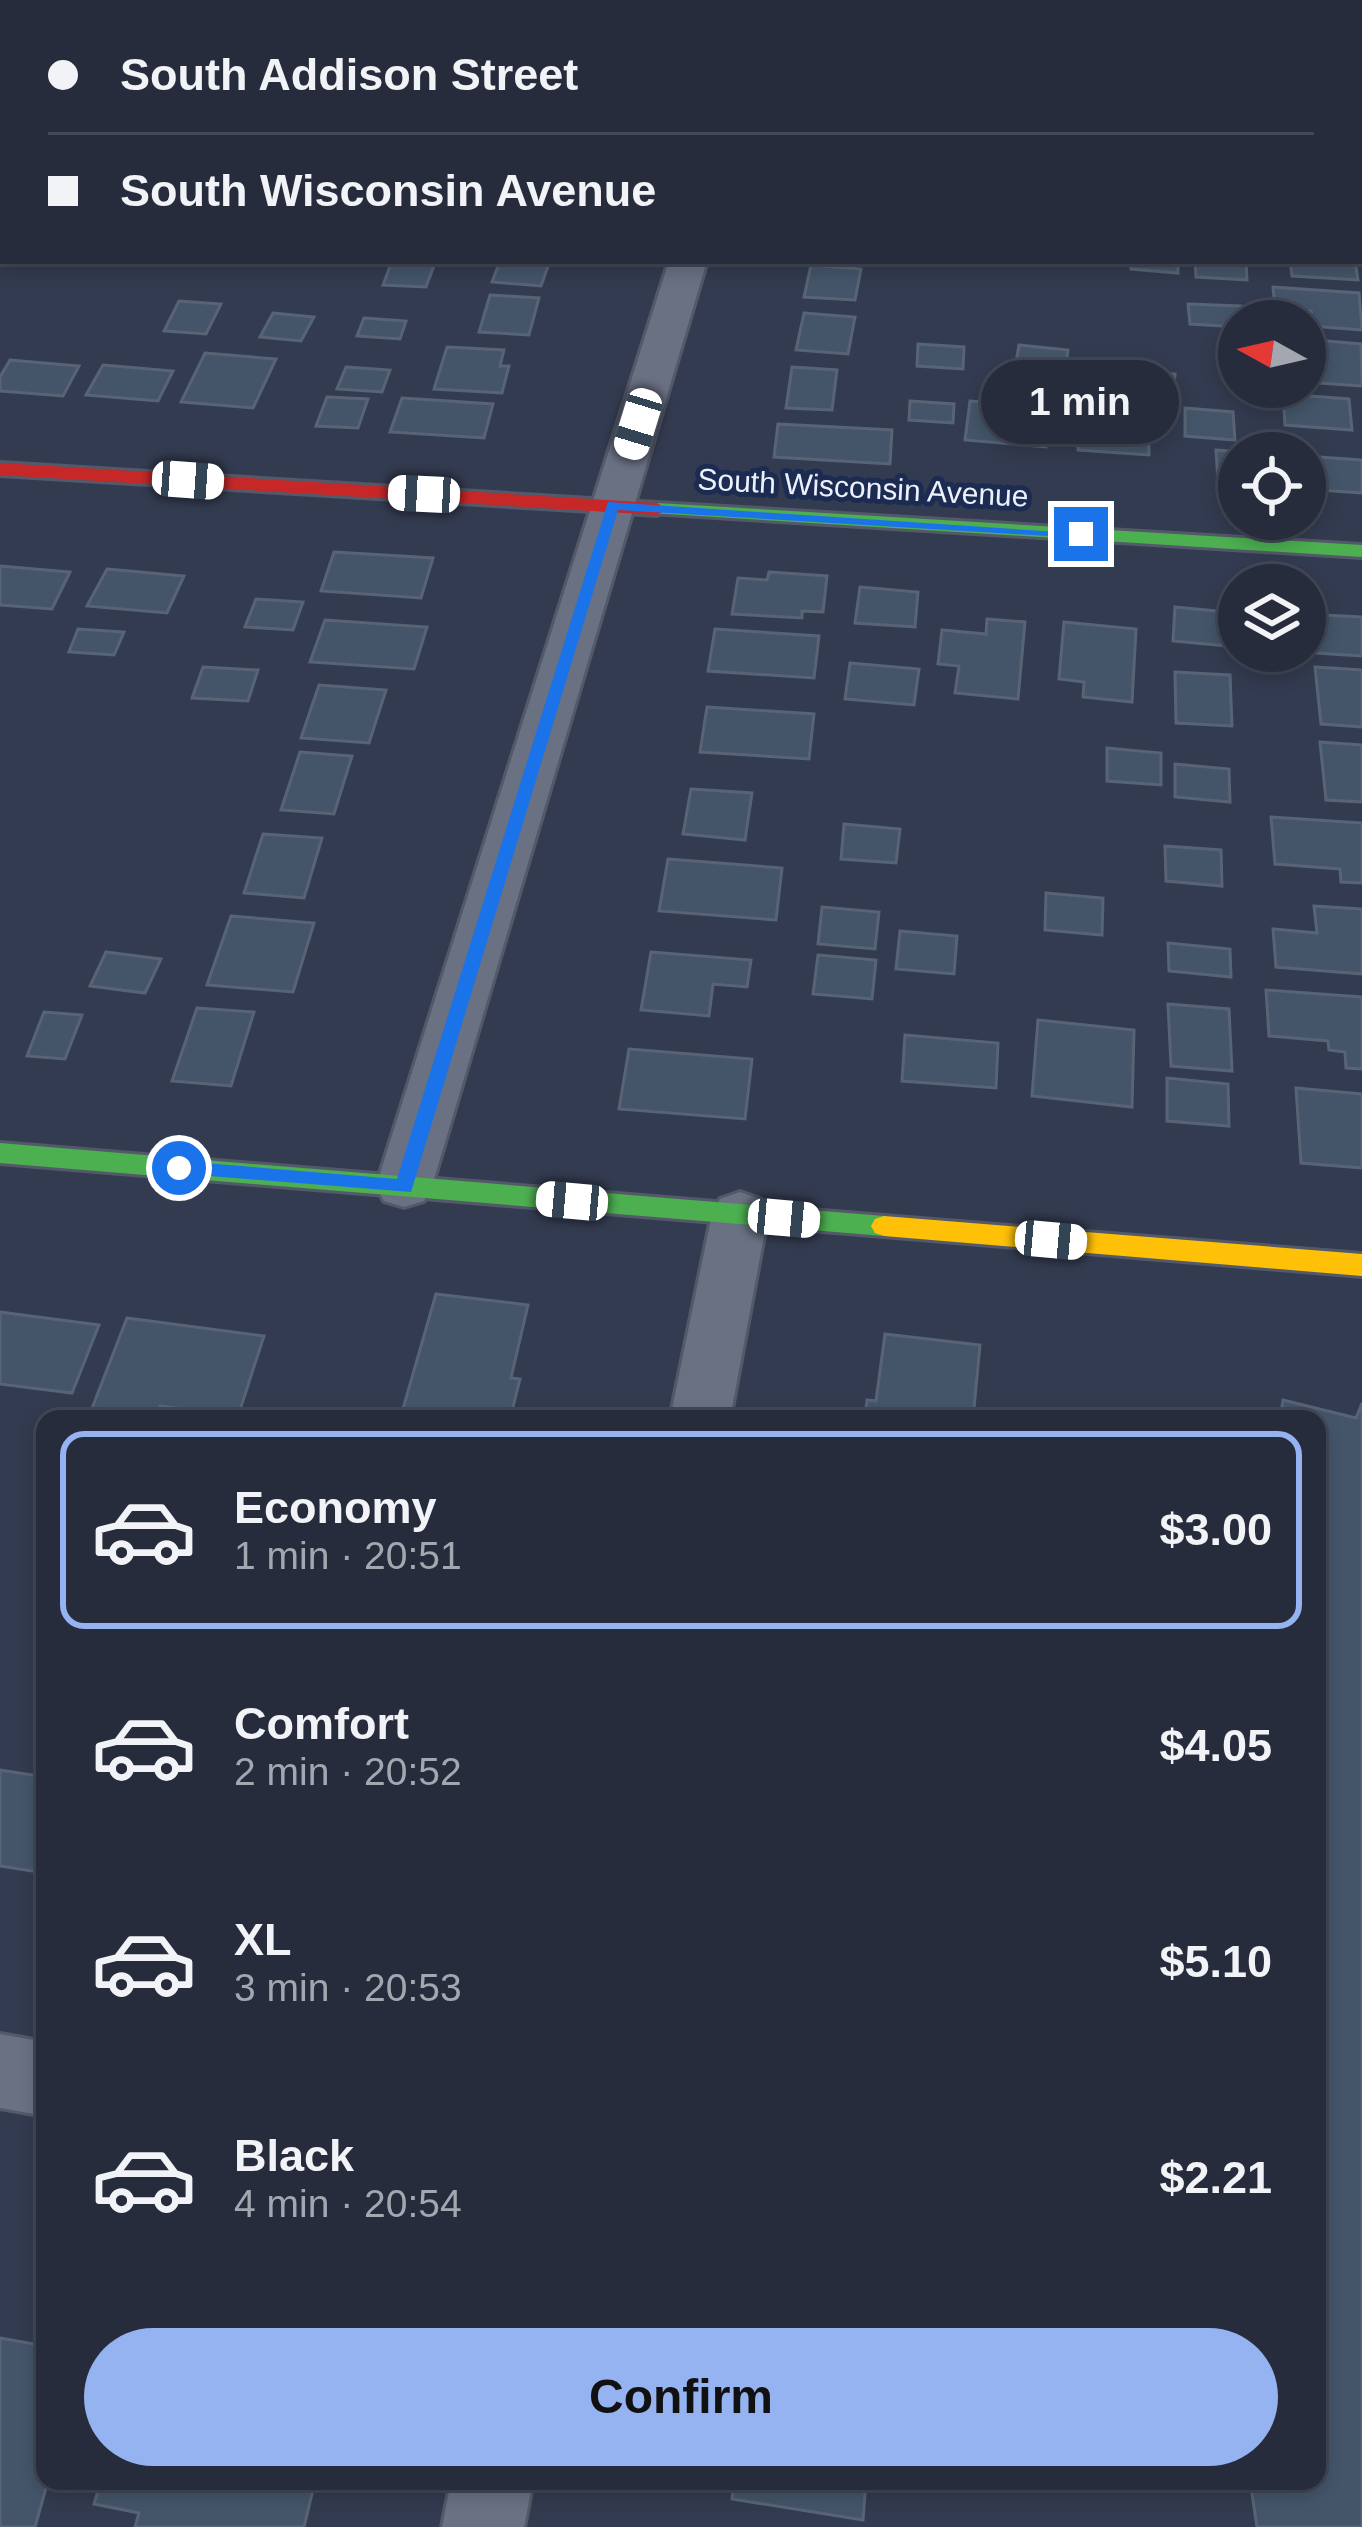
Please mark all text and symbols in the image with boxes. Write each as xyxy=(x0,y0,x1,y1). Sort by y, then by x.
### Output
text: South Addison Street xyxy=(120,49,578,100)
text: South Wisconsin Avenue xyxy=(120,165,656,216)
north arrow xyxy=(1218,300,1326,408)
map controls xyxy=(1218,300,1326,672)
callout: 1 min xyxy=(982,360,1180,444)
text: 1 min xyxy=(1029,380,1131,423)
car xyxy=(610,384,666,464)
button: locate xyxy=(1218,432,1326,540)
car xyxy=(151,460,225,500)
street label: South Wisconsin Avenue xyxy=(697,462,1029,513)
car xyxy=(387,474,461,514)
route end xyxy=(1054,507,1108,561)
button: layers xyxy=(1218,564,1326,672)
route start xyxy=(152,1141,206,1195)
car xyxy=(535,1180,609,1222)
car xyxy=(747,1197,821,1239)
car xyxy=(1014,1219,1088,1261)
icon: car xyxy=(90,1476,198,1584)
text: Economy xyxy=(234,1482,437,1533)
text: $3.00 xyxy=(1159,1504,1272,1555)
text: 1 min · 20:51 xyxy=(234,1534,462,1577)
icon: car xyxy=(90,1692,198,1800)
text: Comfort xyxy=(234,1698,409,1749)
text: $4.05 xyxy=(1159,1720,1272,1771)
text: 2 min · 20:52 xyxy=(234,1750,462,1793)
icon: car xyxy=(90,1908,198,2016)
text: XL xyxy=(234,1914,292,1965)
text: $5.10 xyxy=(1159,1936,1272,1987)
text: 3 min · 20:53 xyxy=(234,1966,462,2009)
icon: car xyxy=(90,2124,198,2232)
text: Black xyxy=(234,2130,354,2181)
text: $2.21 xyxy=(1159,2152,1272,2203)
text: 4 min · 20:54 xyxy=(234,2182,462,2225)
button: Confirm xyxy=(84,2328,1278,2466)

